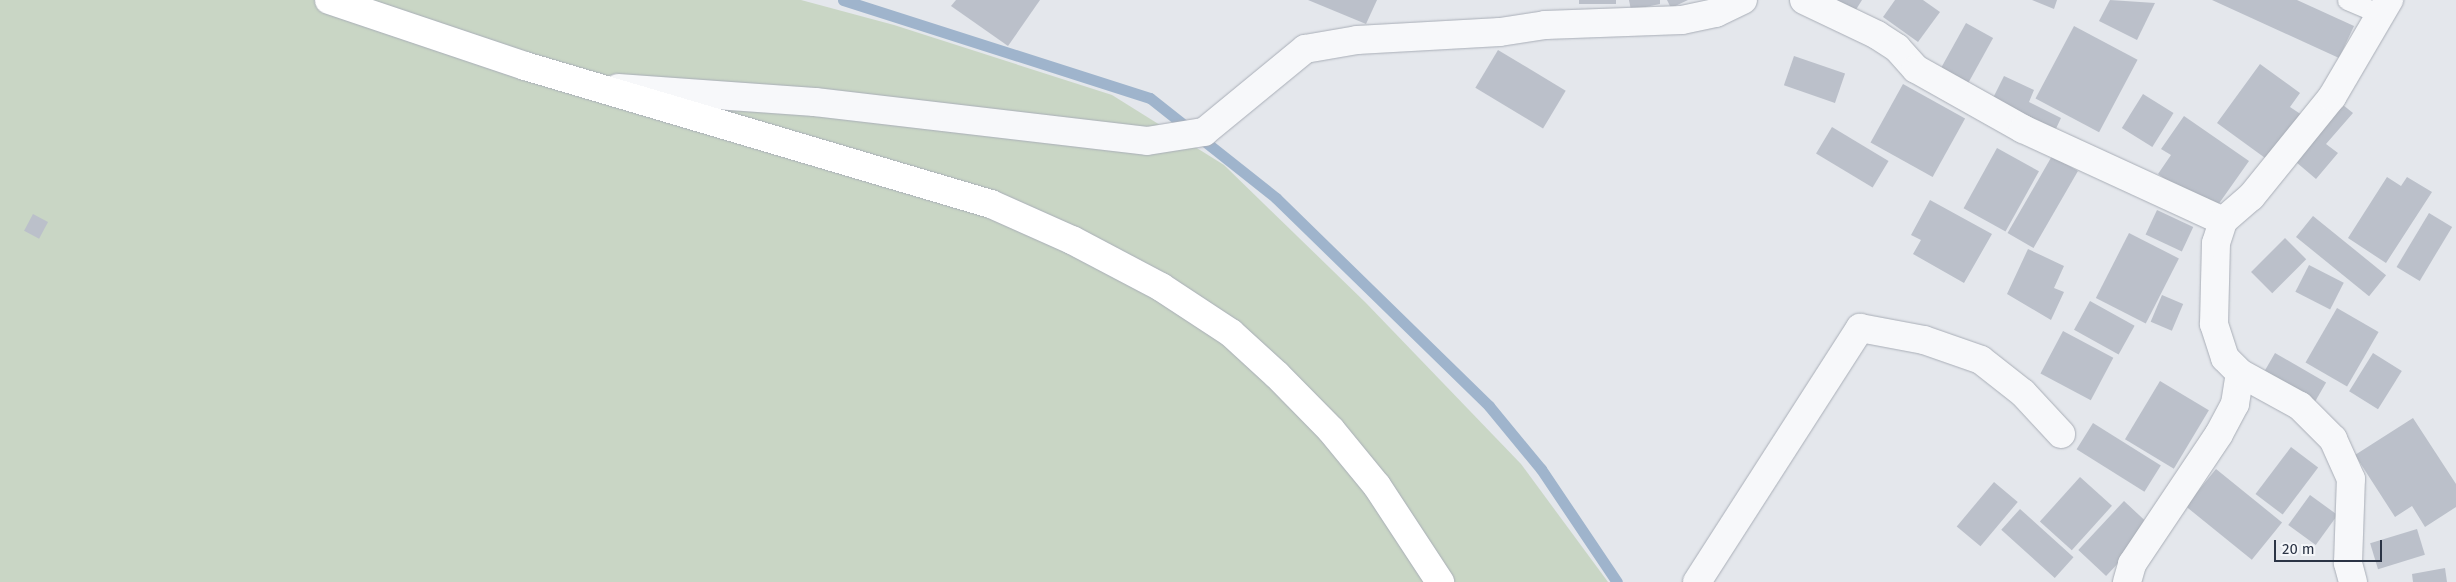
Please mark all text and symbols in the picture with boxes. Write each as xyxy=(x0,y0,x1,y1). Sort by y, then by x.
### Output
scale bar xyxy=(2276,530,2384,562)
text: 20 m xyxy=(2282,540,2315,558)

